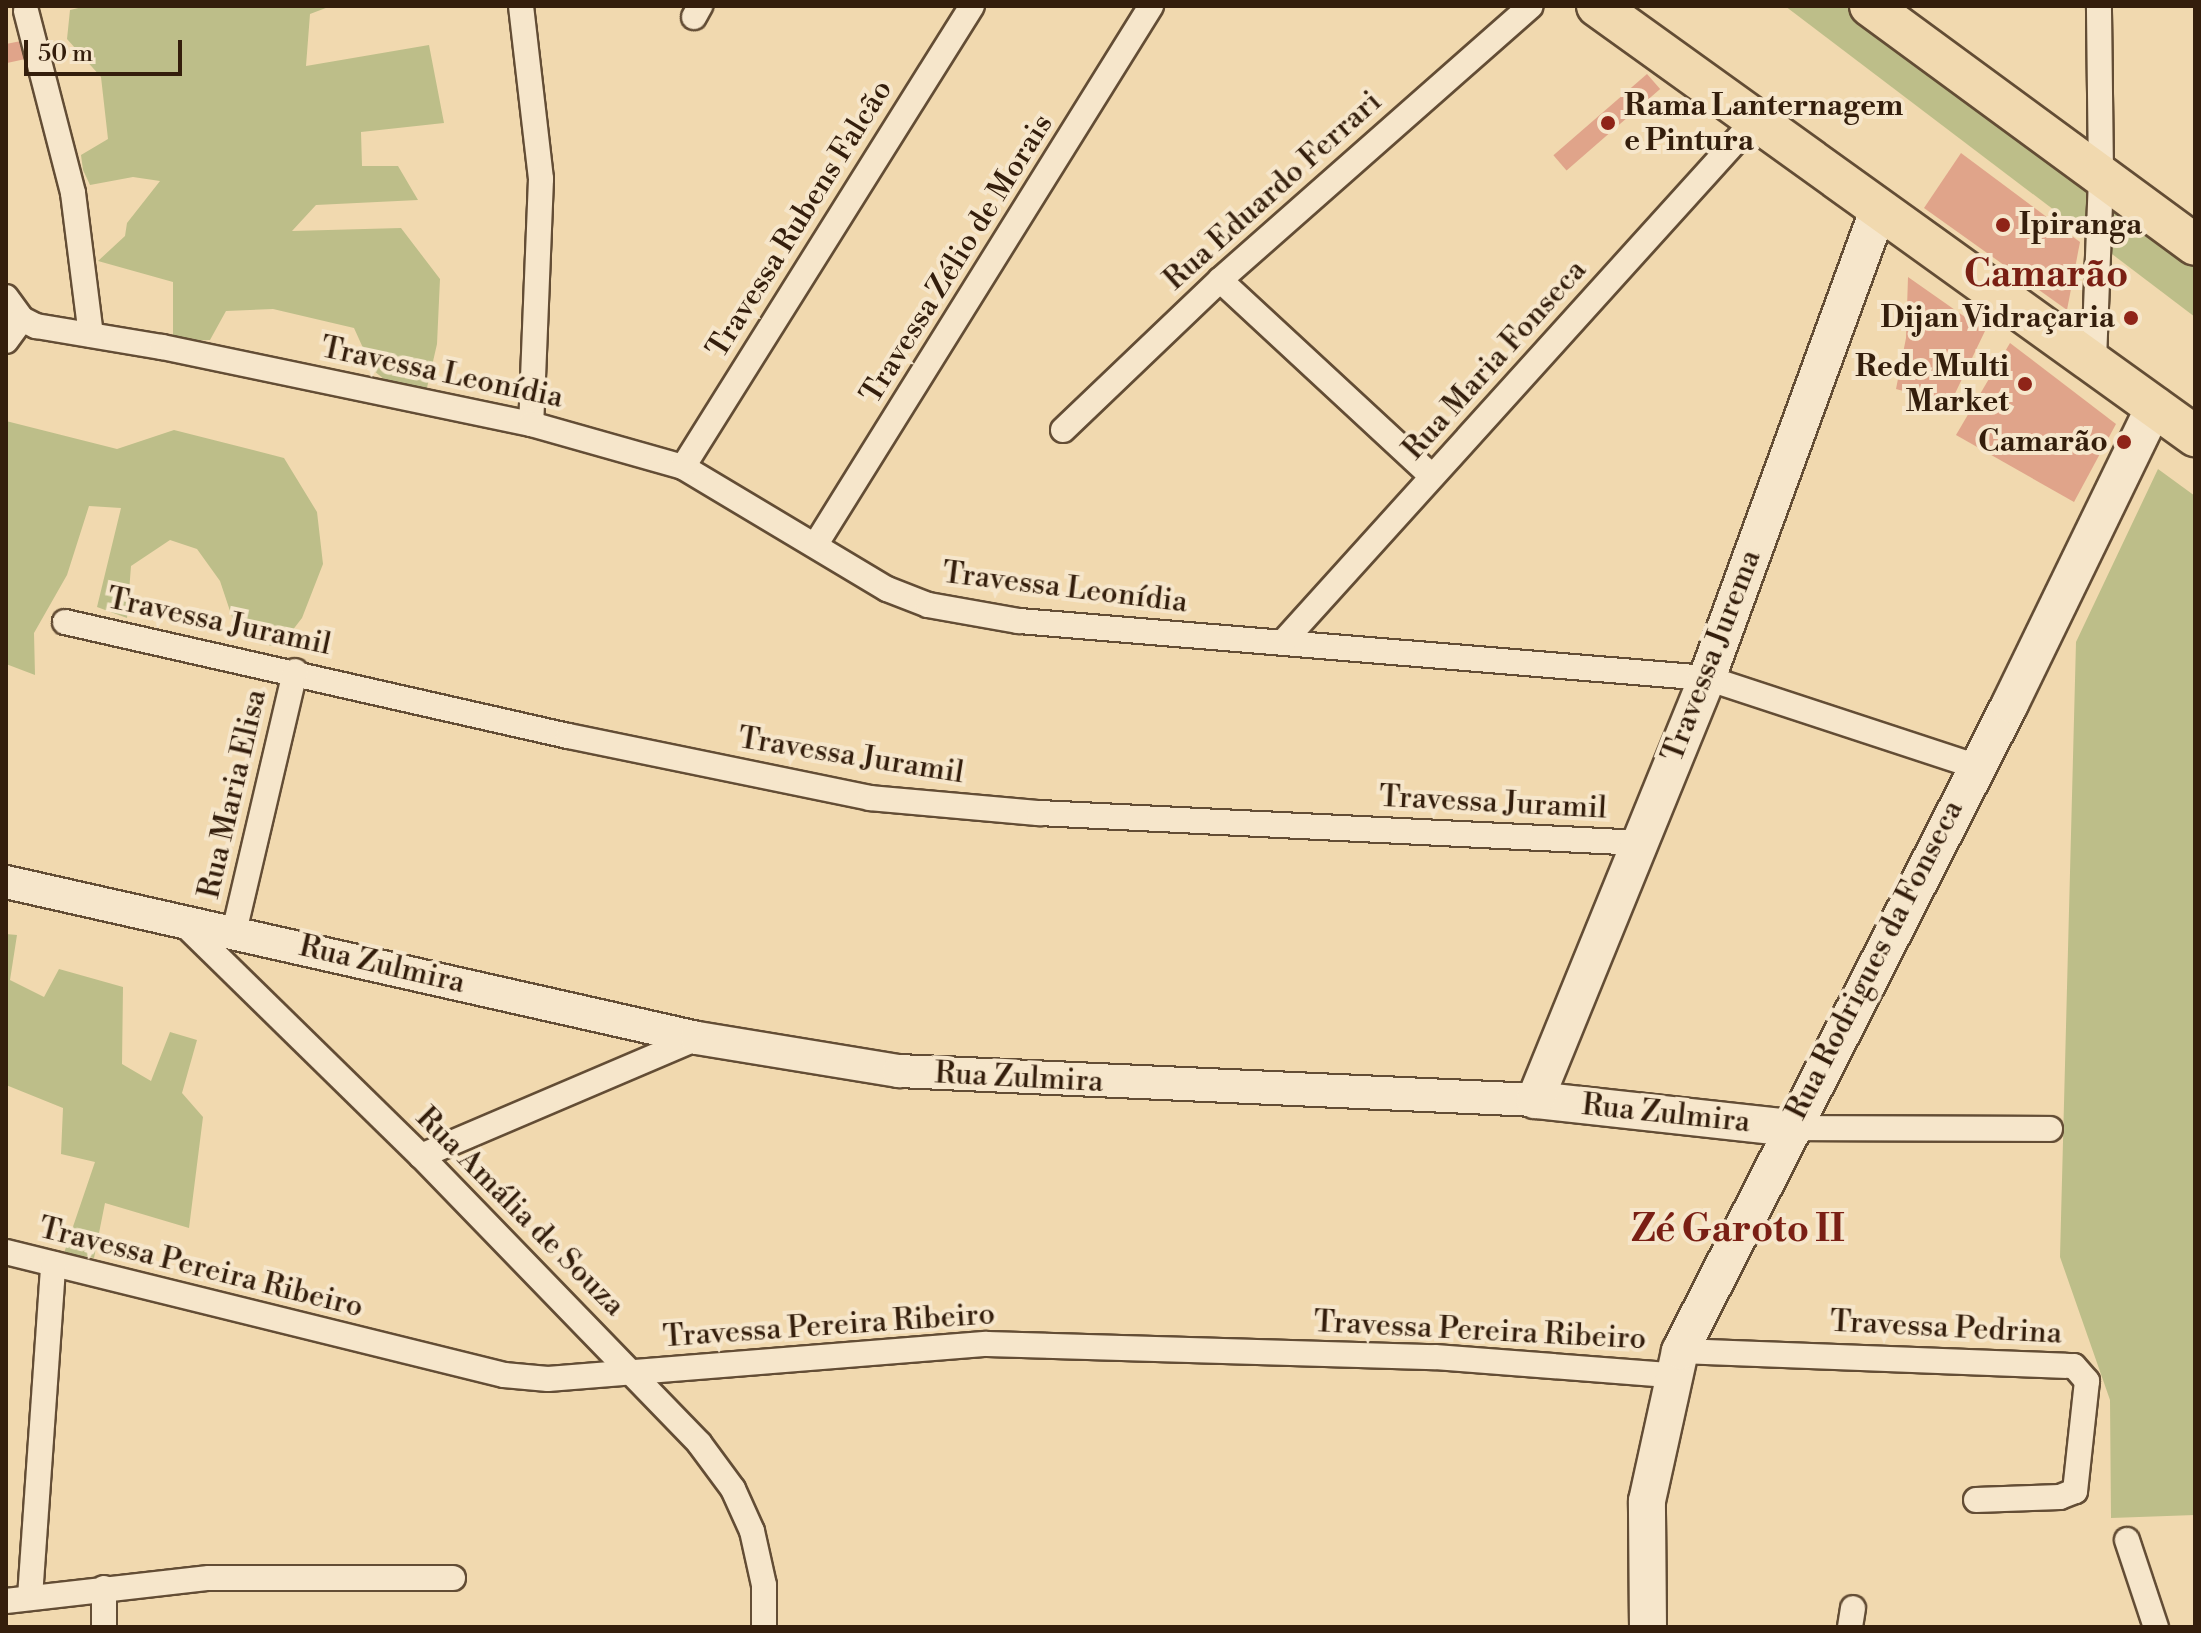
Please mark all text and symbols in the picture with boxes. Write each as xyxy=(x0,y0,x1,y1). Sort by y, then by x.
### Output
scale bar xyxy=(28,24,186,74)
text: 50 m xyxy=(38,39,93,69)
street label: Travessa Rubens Falcão xyxy=(700,73,900,365)
street label: Rua Eduardo Ferrari xyxy=(1157,84,1389,298)
place label: Rama Lanternagem e Pintura xyxy=(1624,88,1903,158)
street label: Travessa Zélio de Morais xyxy=(853,108,1061,410)
marker: Rama Lanternagem e Pintura xyxy=(1599,114,1617,132)
place label: Ipiranga xyxy=(2019,207,2142,243)
marker: Ipiranga xyxy=(1994,216,2012,234)
district label: Camarão xyxy=(1964,252,2128,298)
street label: Rua Maria Fonseca xyxy=(1396,253,1594,467)
place label: Dijan Vidraçaria xyxy=(1881,300,2115,336)
marker: Dijan Vidraçaria xyxy=(2122,309,2140,327)
street label: Travessa Leonídia xyxy=(318,330,566,416)
place label: Rede Multi Market xyxy=(1855,349,2009,420)
marker: Rede Multi Market xyxy=(2016,375,2034,393)
place label: Camarão xyxy=(1978,424,2108,460)
marker: Camarão xyxy=(2115,433,2133,451)
street label: Travessa Jurema xyxy=(1655,545,1769,767)
street label: Travessa Leonídia xyxy=(940,555,1190,621)
street label: Travessa Juramil xyxy=(104,581,334,663)
street label: Rua Maria Elisa xyxy=(191,686,275,902)
street label: Travessa Juramil xyxy=(736,720,966,792)
street label: Travessa Juramil xyxy=(1378,779,1608,827)
street label: Rua Rodrigues da Fonseca xyxy=(1779,794,1971,1126)
street label: Rua Zulmira xyxy=(296,928,468,1002)
street label: Rua Zulmira xyxy=(934,1056,1104,1100)
street label: Rua Zulmira xyxy=(1580,1087,1752,1141)
street label: Rua Amália de Souza xyxy=(408,1100,632,1324)
district label: Zé Garoto II xyxy=(1631,1207,1845,1253)
street label: Travessa Pereira Ribeiro xyxy=(35,1210,367,1326)
street label: Travessa Pereira Ribeiro xyxy=(662,1296,996,1356)
street label: Travessa Pereira Ribeiro xyxy=(1313,1304,1647,1358)
street label: Travessa Pedrina xyxy=(1829,1304,2063,1352)

